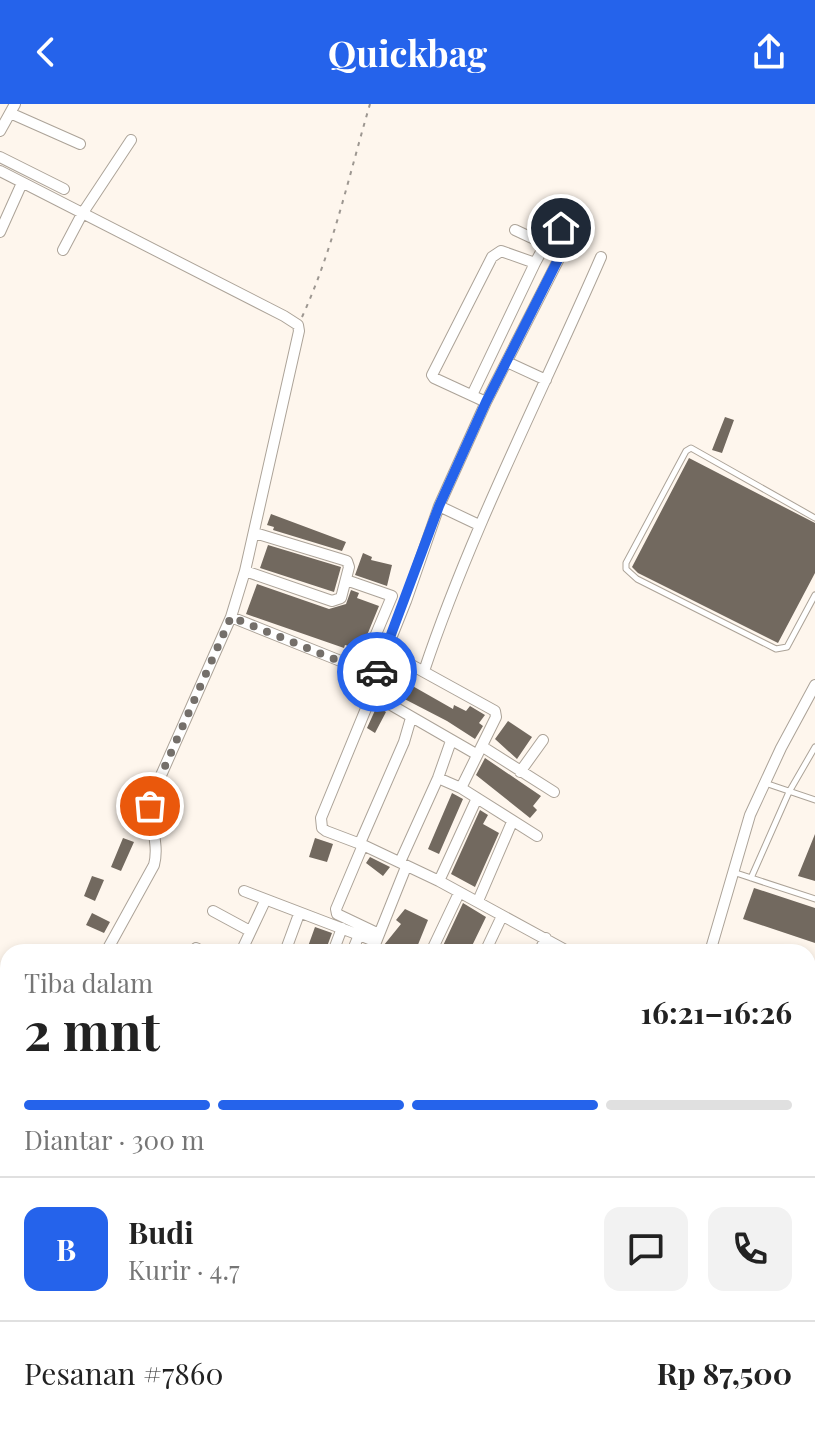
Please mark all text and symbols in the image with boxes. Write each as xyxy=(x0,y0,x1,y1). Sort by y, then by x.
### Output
text: Quickbag xyxy=(328,28,487,76)
icon: back xyxy=(24,30,68,74)
icon: share xyxy=(747,30,791,74)
pin xyxy=(527,194,595,262)
icon: home xyxy=(539,206,583,250)
courier xyxy=(337,632,417,712)
icon: car xyxy=(355,650,399,694)
pin xyxy=(116,772,184,840)
icon: bag xyxy=(128,784,172,828)
text: Tiba dalam xyxy=(24,965,153,1000)
text: 16:21–16:26 xyxy=(641,992,792,1032)
text: 2 mnt xyxy=(24,995,160,1064)
text: Diantar · 300 m xyxy=(24,1122,204,1157)
button: chat xyxy=(604,1207,688,1291)
button: phone xyxy=(708,1207,792,1291)
text: Budi xyxy=(128,1212,194,1252)
text: B xyxy=(56,1229,76,1269)
text: Kurir · 4.7 xyxy=(128,1252,240,1287)
text: Pesanan #7860 xyxy=(24,1353,223,1393)
text: Rp 87,500 xyxy=(657,1353,792,1393)

